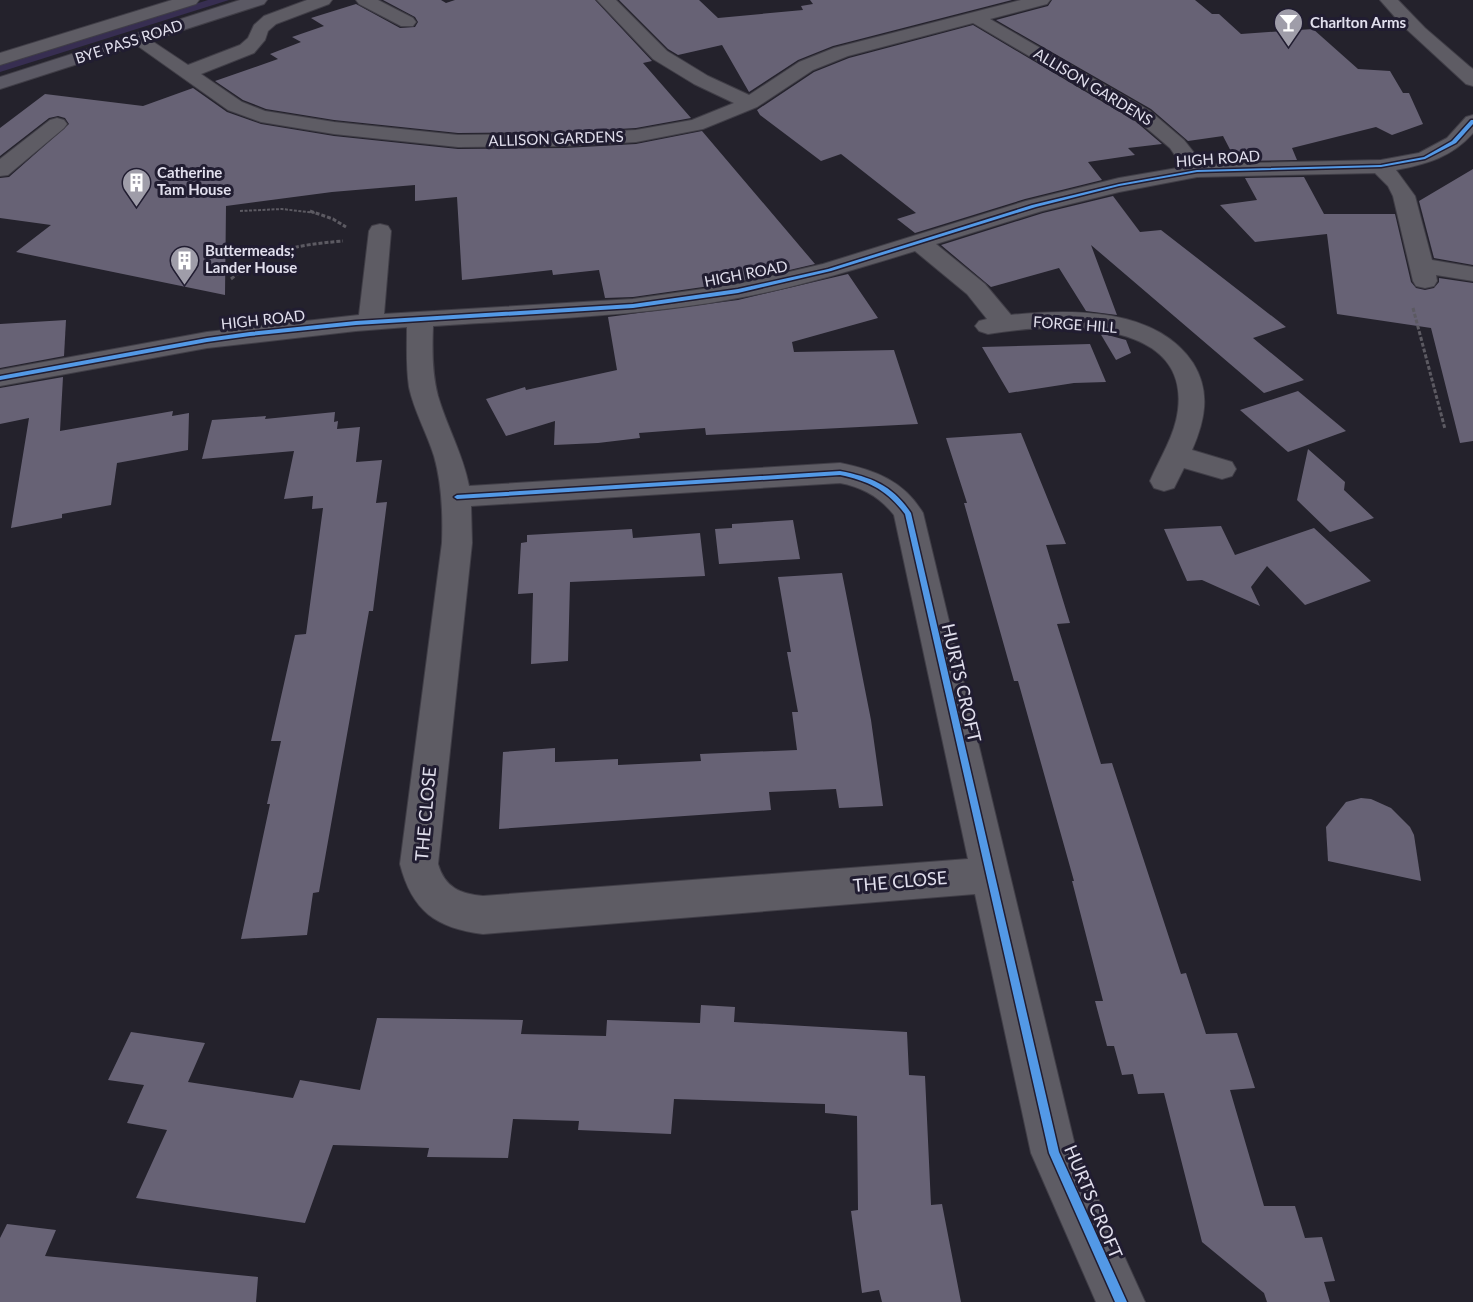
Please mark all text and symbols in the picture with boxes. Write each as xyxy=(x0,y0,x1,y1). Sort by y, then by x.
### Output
bar icon: Charlton Arms xyxy=(1273,7,1305,49)
place label: Charlton Arms xyxy=(1310,13,1407,31)
street label: BYE PASS ROAD xyxy=(72,15,185,67)
street label: ALLISON GARDENS xyxy=(1031,44,1156,129)
street label: ALLISON GARDENS xyxy=(488,127,624,149)
street label: HIGH ROAD xyxy=(1175,146,1261,170)
place label: Catherine Tam House xyxy=(157,163,231,198)
building icon: Catherine Tam House xyxy=(120,166,152,208)
place label: Buttermeads; Lander House xyxy=(205,241,297,276)
building icon: Buttermeads; Lander House xyxy=(168,244,200,286)
street label: HIGH ROAD xyxy=(703,256,789,290)
street label: HIGH ROAD xyxy=(220,306,306,332)
street label: FORGE HILL xyxy=(1032,312,1118,336)
street label: HURTS CROFT xyxy=(938,621,986,745)
street label: THE CLOSE xyxy=(410,766,440,862)
street label: THE CLOSE xyxy=(852,866,948,896)
street label: HURTS CROFT xyxy=(1060,1142,1128,1262)

